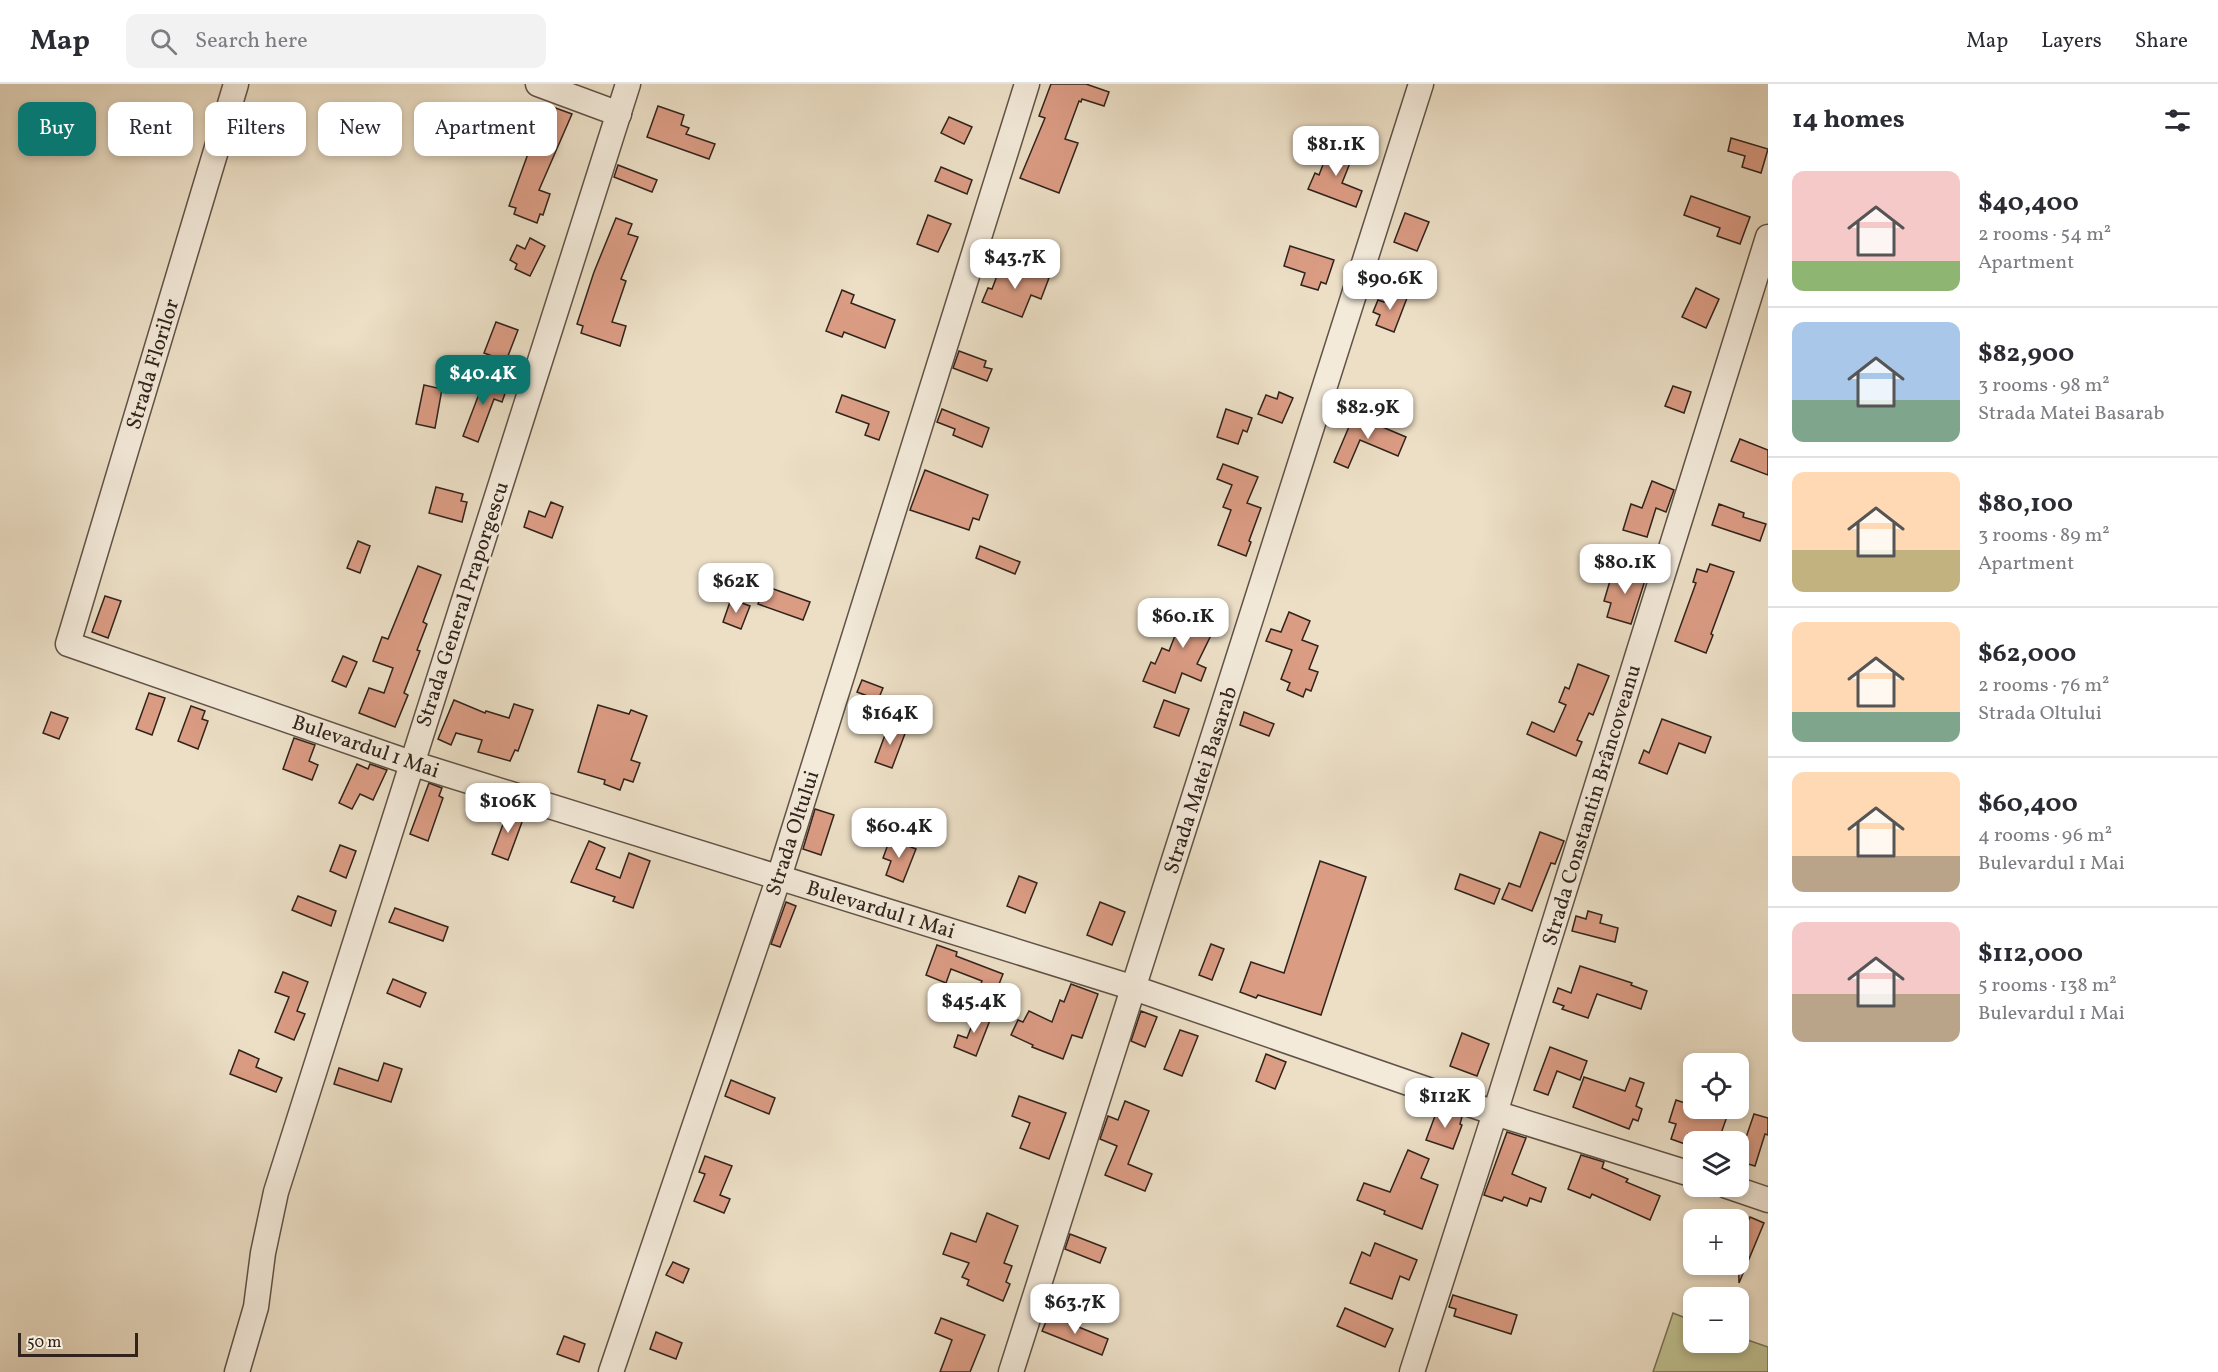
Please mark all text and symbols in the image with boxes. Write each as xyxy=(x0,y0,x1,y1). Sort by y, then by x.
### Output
search box xyxy=(126,14,546,68)
text: Map xyxy=(30,22,90,61)
icon: search xyxy=(147,25,180,58)
text: Search here xyxy=(195,26,308,57)
text: Map xyxy=(1966,27,2008,56)
text: Layers xyxy=(2041,27,2102,56)
text: Share xyxy=(2135,27,2188,56)
chip: Buy xyxy=(18,102,96,156)
chip: Rent xyxy=(108,102,193,156)
chip: Filters xyxy=(205,102,306,156)
chip: New xyxy=(318,102,402,156)
chip: Apartment xyxy=(414,102,557,156)
text: 14 homes xyxy=(1792,102,1905,138)
icon: filters xyxy=(2161,104,2194,137)
pin: $81.1K xyxy=(1287,126,1385,177)
text: $81.1K xyxy=(1307,131,1365,159)
text: $40,400 xyxy=(1978,185,2079,221)
icon: home xyxy=(1840,195,1912,267)
text: 2 rooms · 54 m² xyxy=(1978,221,2111,249)
pin: $43.7K xyxy=(966,239,1064,290)
text: $43.7K xyxy=(984,244,1046,272)
text: Apartment xyxy=(1978,249,2074,277)
pin: $90.6K xyxy=(1341,260,1439,311)
text: $90.6K xyxy=(1357,265,1423,293)
street label: Strada Florilor xyxy=(120,295,187,433)
text: $82,900 xyxy=(1978,336,2074,372)
icon: home xyxy=(1840,346,1912,418)
pin: $40.4K xyxy=(434,355,532,406)
text: $40.4K xyxy=(449,360,517,388)
text: 3 rooms · 98 m² xyxy=(1978,372,2110,400)
pin: $82.9K xyxy=(1319,389,1417,440)
text: $82.9K xyxy=(1336,394,1400,422)
text: Strada Matei Basarab xyxy=(1978,400,2164,428)
street label: Strada General Praporgescu xyxy=(410,478,517,731)
text: $80,100 xyxy=(1978,486,2073,522)
icon: home xyxy=(1840,496,1912,568)
text: 3 rooms · 89 m² xyxy=(1978,522,2110,550)
pin: $80.1K xyxy=(1576,544,1674,595)
text: $80.1K xyxy=(1594,549,1656,577)
text: Apartment xyxy=(1978,550,2074,578)
pin: $62K xyxy=(700,563,772,614)
text: $62K xyxy=(712,568,760,596)
pin: $60.1K xyxy=(1134,598,1232,649)
text: $60.1K xyxy=(1152,603,1214,631)
text: $62,000 xyxy=(1978,636,2076,672)
icon: home xyxy=(1840,646,1912,718)
street label: Strada Constantin Brâncoveanu xyxy=(1536,661,1649,950)
text: 2 rooms · 76 m² xyxy=(1978,672,2110,700)
street label: Strada Matei Basarab xyxy=(1157,683,1245,878)
pin: $164K xyxy=(848,695,932,746)
text: $164K xyxy=(862,700,918,728)
text: Strada Oltului xyxy=(1978,700,2102,728)
street label: Bulevardul 1 Mai xyxy=(288,709,443,786)
street label: Strada Oltului xyxy=(760,767,827,900)
pin: $106K xyxy=(466,783,550,834)
text: $60,400 xyxy=(1978,786,2078,822)
text: $106K xyxy=(479,788,537,816)
icon: home xyxy=(1840,796,1912,868)
pin: $60.4K xyxy=(850,808,948,859)
text: $60.4K xyxy=(866,813,932,841)
text: 4 rooms · 96 m² xyxy=(1978,822,2112,850)
text: Bulevardul 1 Mai xyxy=(1978,850,2125,878)
street label: Bulevardul 1 Mai xyxy=(803,874,959,947)
text: $112,000 xyxy=(1978,936,2083,972)
icon: home xyxy=(1840,946,1912,1018)
text: 5 rooms · 138 m² xyxy=(1978,972,2117,1000)
pin: $45.4K xyxy=(925,983,1023,1034)
text: $45.4K xyxy=(942,988,1006,1016)
text: Bulevardul 1 Mai xyxy=(1978,1000,2125,1028)
map controls xyxy=(1683,1053,1749,1353)
button: locate xyxy=(1683,1053,1749,1119)
pin: $112K xyxy=(1403,1078,1487,1129)
text: $112K xyxy=(1419,1083,1471,1111)
button: layers xyxy=(1683,1131,1749,1197)
button: + xyxy=(1683,1209,1749,1275)
pin: $63.7K xyxy=(1026,1284,1124,1335)
button: − xyxy=(1683,1287,1749,1353)
text: $63.7K xyxy=(1044,1289,1106,1317)
scale bar xyxy=(18,1330,138,1358)
text: 50 m xyxy=(27,1332,61,1354)

